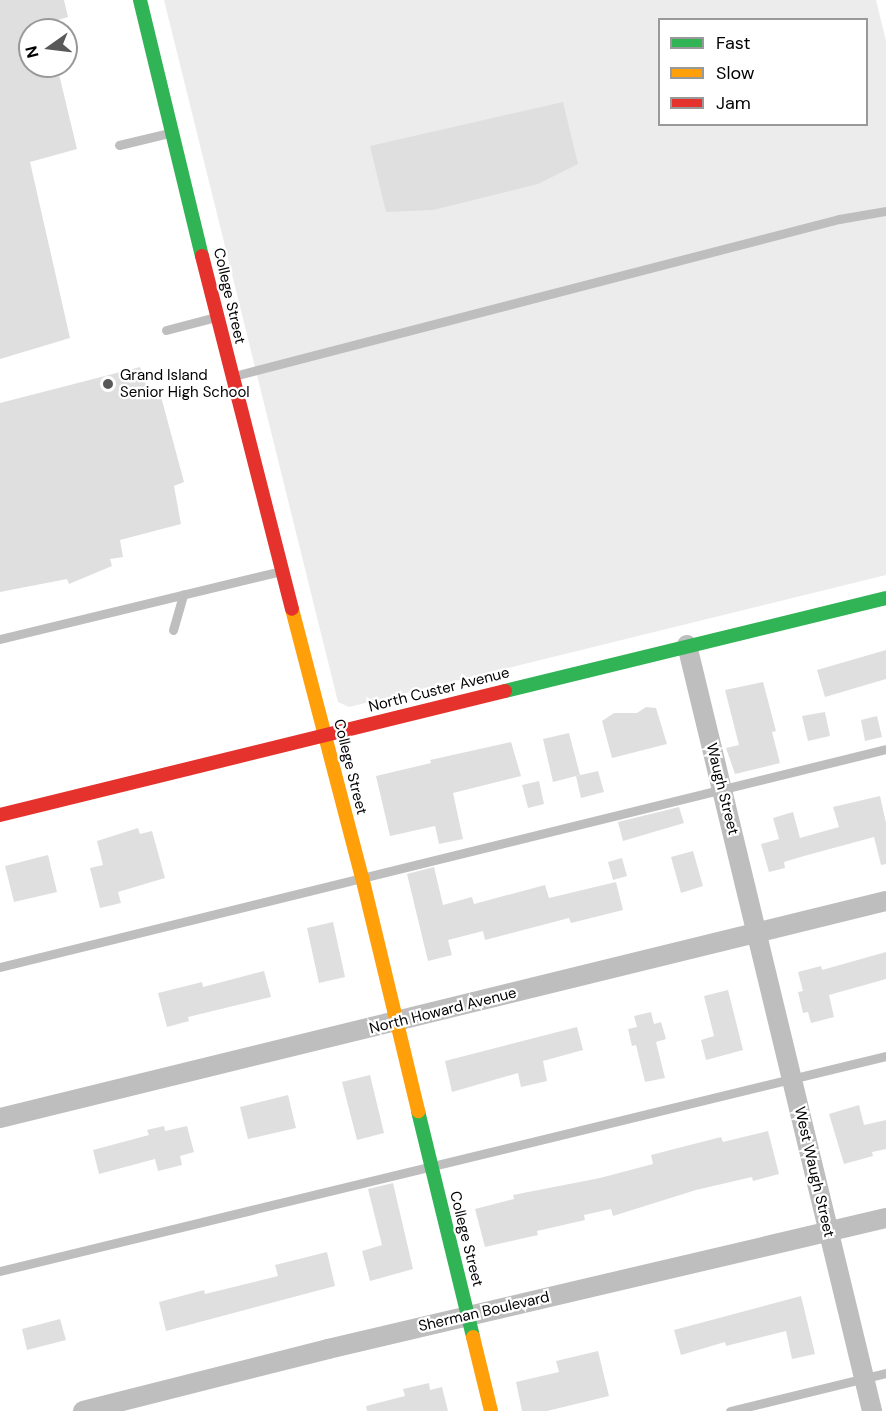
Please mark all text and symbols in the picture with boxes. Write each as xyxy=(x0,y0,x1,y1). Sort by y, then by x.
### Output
north arrow xyxy=(18,18,78,78)
legend xyxy=(658,18,868,126)
text: Fast xyxy=(716,31,751,55)
text: N xyxy=(20,44,44,60)
text: Slow xyxy=(716,61,755,85)
text: Jam xyxy=(716,91,751,115)
street label: College Street xyxy=(209,246,249,346)
place label: Grand Island Senior High School xyxy=(120,366,250,401)
marker: Grand Island Senior High School xyxy=(101,377,115,391)
street label: North Custer Avenue xyxy=(367,664,511,716)
street label: College Street xyxy=(329,717,371,817)
street label: Waugh Street xyxy=(702,741,742,837)
street label: North Howard Avenue xyxy=(368,984,518,1038)
street label: West Waugh Street xyxy=(790,1105,838,1239)
street label: College Street xyxy=(445,1189,487,1289)
street label: Sherman Boulevard xyxy=(417,1288,551,1336)

